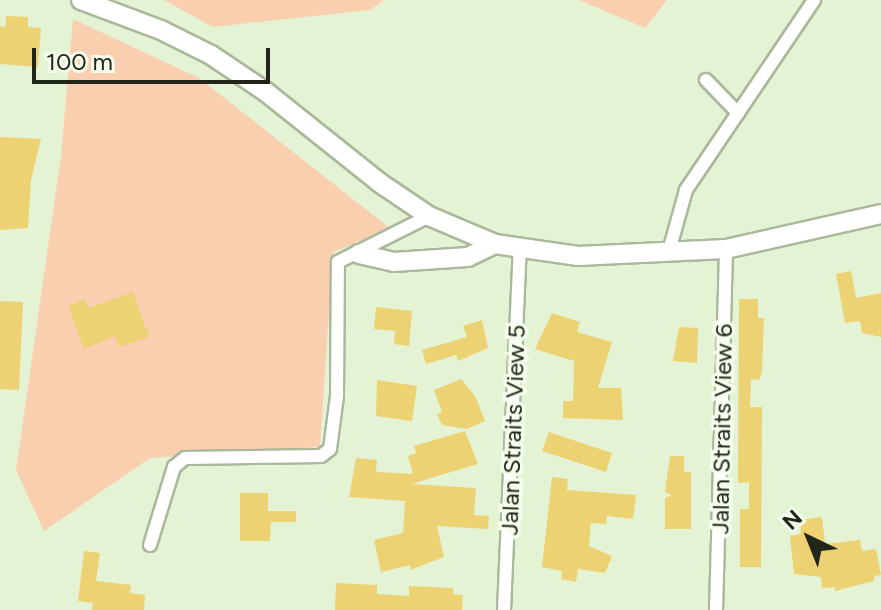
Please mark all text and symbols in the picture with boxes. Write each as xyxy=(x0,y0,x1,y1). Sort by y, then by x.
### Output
scale bar xyxy=(36,32,274,82)
text: 100 m xyxy=(46,47,113,76)
street label: Jalan Straits View 6 xyxy=(706,323,738,535)
street label: Jalan Straits View 5 xyxy=(495,324,531,536)
north arrow xyxy=(769,498,849,578)
text: N xyxy=(777,504,808,536)

